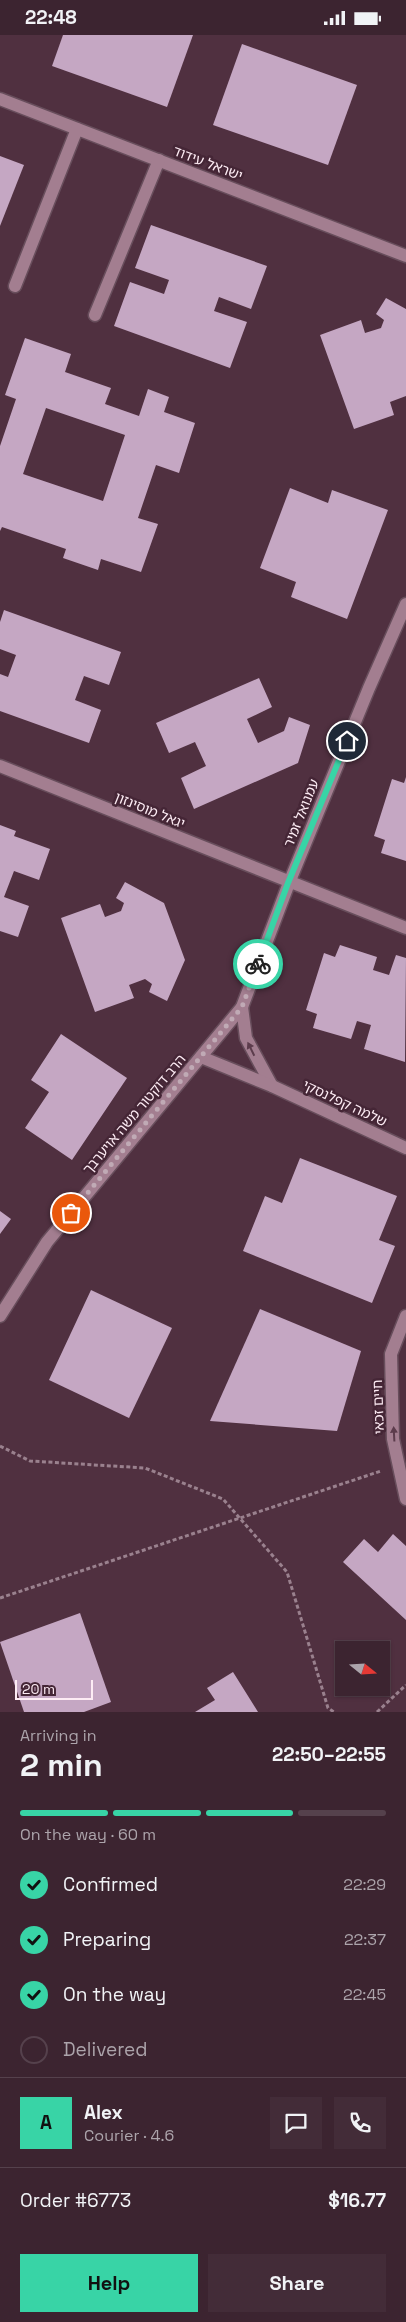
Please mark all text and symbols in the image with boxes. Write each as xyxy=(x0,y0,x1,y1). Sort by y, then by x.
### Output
text: 22:48 xyxy=(25,5,77,30)
street label: ישראל עידוד xyxy=(171,142,245,184)
pin xyxy=(326,720,368,762)
icon: home xyxy=(333,727,361,755)
street label: עמנואל זמיר xyxy=(279,776,323,850)
street label: יגאל מוסינזון xyxy=(112,788,188,832)
courier xyxy=(233,939,283,989)
icon: bike xyxy=(244,950,272,978)
one-way arrow xyxy=(247,1042,255,1056)
street label: הרב דוקטור משה אויערבך xyxy=(79,1050,189,1178)
street label: שלמה קפלנסקי xyxy=(300,1076,390,1130)
pin xyxy=(50,1192,92,1234)
icon: bag xyxy=(57,1199,85,1227)
street label: חיים זכאי xyxy=(368,1379,388,1435)
one-way arrow xyxy=(389,1425,397,1441)
north arrow xyxy=(335,1641,390,1696)
map controls xyxy=(335,1641,390,1696)
scale bar xyxy=(15,1677,92,1700)
text: 20 m xyxy=(22,1680,55,1698)
text: Arriving in xyxy=(20,1725,97,1746)
text: 22:50–22:55 xyxy=(272,1742,386,1767)
text: 2 min xyxy=(20,1745,103,1785)
text: On the way · 60 m xyxy=(20,1824,156,1845)
icon: check xyxy=(20,1871,48,1899)
text: Confirmed xyxy=(63,1872,158,1897)
text: 22:29 xyxy=(343,1874,386,1895)
icon: check xyxy=(20,1926,48,1954)
text: Preparing xyxy=(63,1927,151,1952)
text: 22:37 xyxy=(344,1929,386,1950)
icon: check xyxy=(20,1981,48,2009)
text: On the way xyxy=(63,1982,166,2007)
text: 22:45 xyxy=(343,1984,386,2005)
text: Delivered xyxy=(63,2037,148,2062)
button: chat xyxy=(270,2097,322,2149)
button: phone xyxy=(334,2097,386,2149)
text: Alex xyxy=(84,2100,123,2125)
text: A xyxy=(40,2110,52,2135)
text: Courier · 4.6 xyxy=(84,2125,174,2146)
text: Order #6773 xyxy=(20,2188,131,2213)
text: $16.77 xyxy=(328,2188,386,2213)
button: Help xyxy=(20,2254,198,2312)
button: Share xyxy=(208,2254,386,2312)

